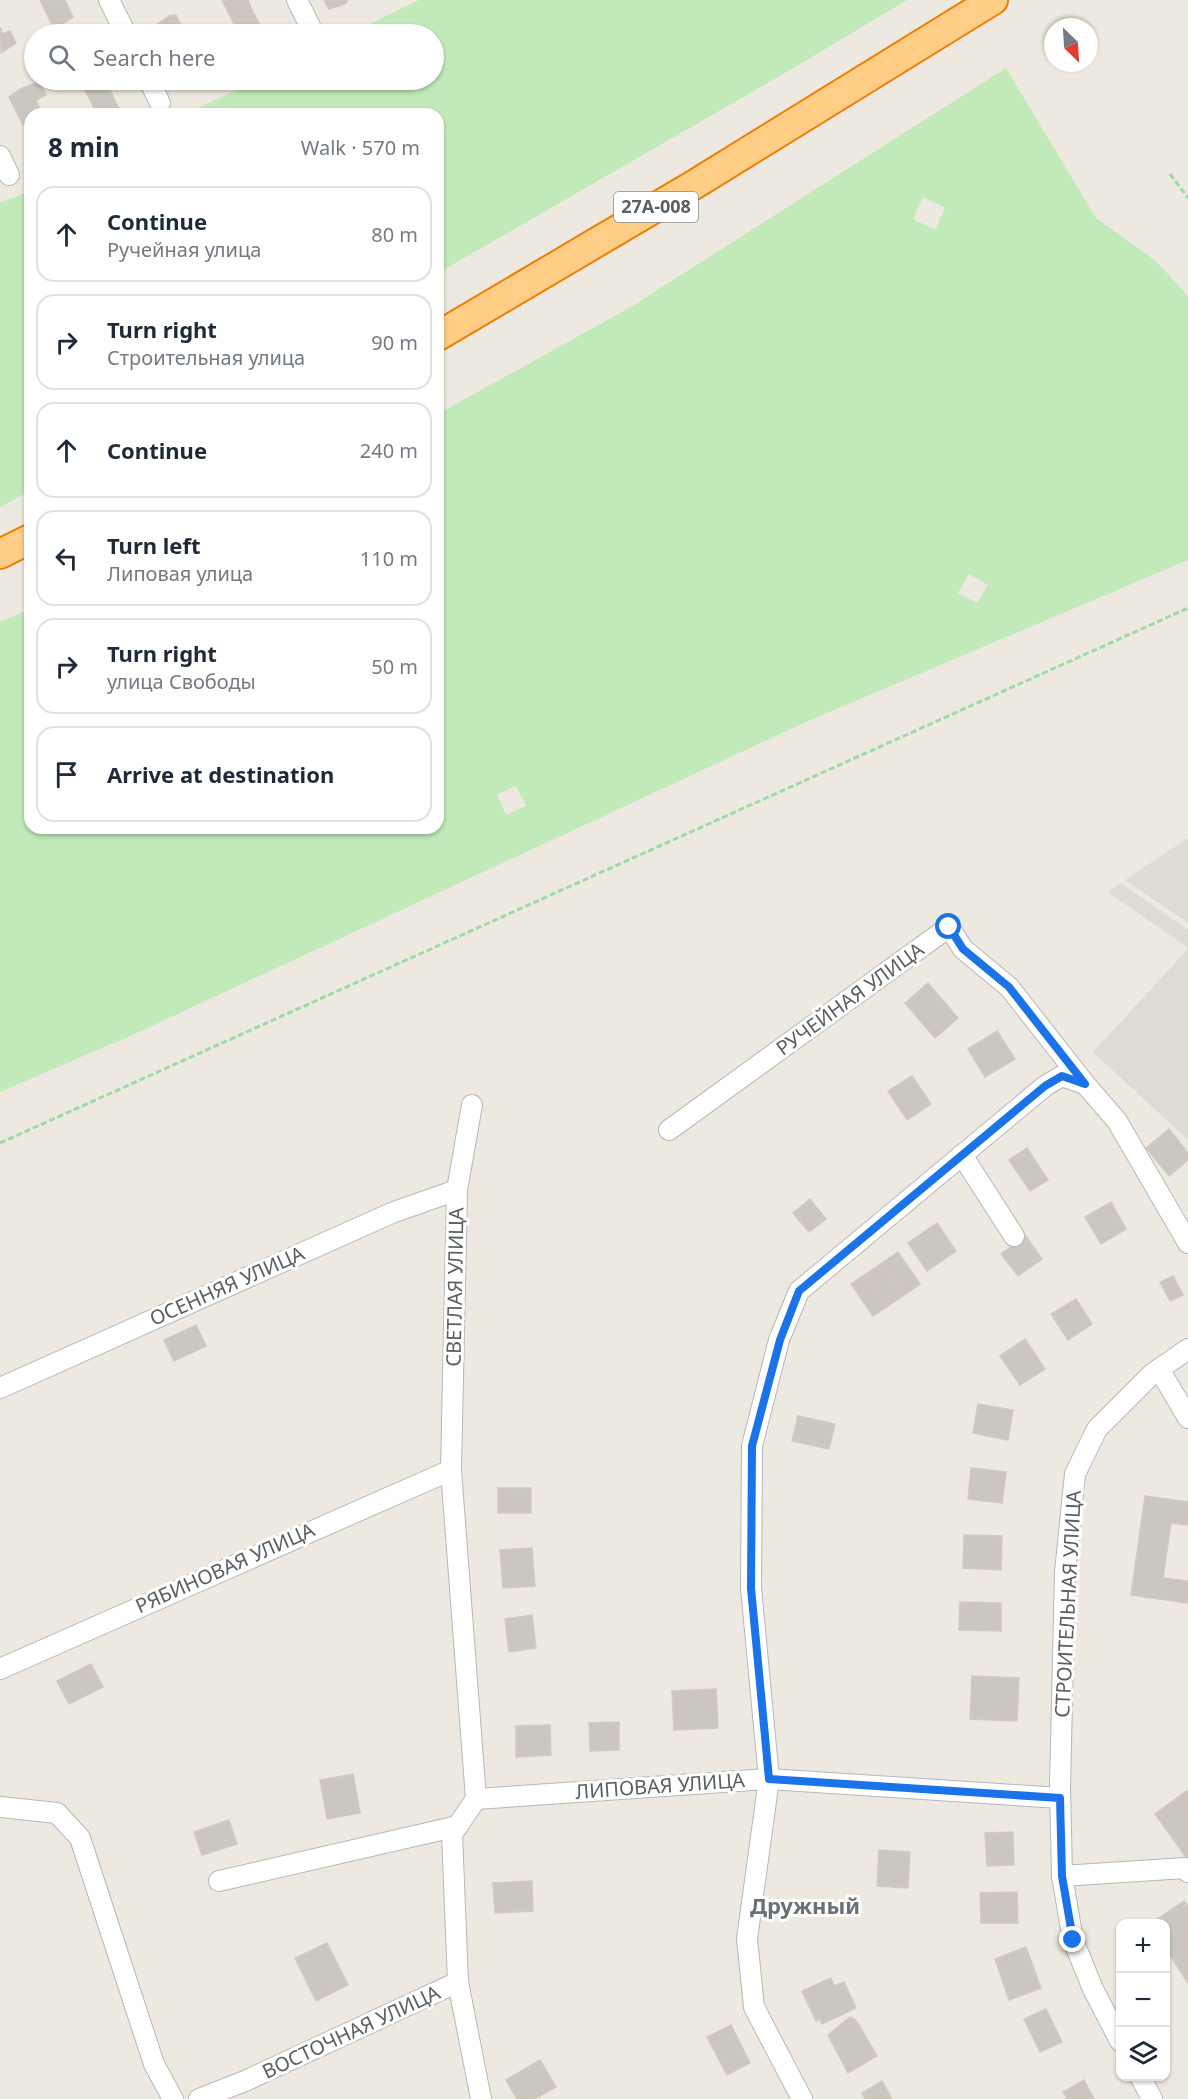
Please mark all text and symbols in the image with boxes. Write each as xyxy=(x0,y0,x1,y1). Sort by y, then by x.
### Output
north arrow xyxy=(1044,18,1098,72)
search box xyxy=(24,24,444,90)
icon: search xyxy=(45,41,78,74)
text: Search here xyxy=(93,42,215,72)
text: 8 min xyxy=(48,129,120,165)
text: Walk · 570 m xyxy=(301,134,420,161)
road number: 27А-008 xyxy=(614,192,698,222)
text: Continue xyxy=(107,206,207,236)
icon: ahead xyxy=(50,218,83,251)
text: 80 m xyxy=(371,221,418,248)
text: Ручейная улица xyxy=(107,236,261,263)
text: Turn right xyxy=(107,314,217,344)
icon: right xyxy=(50,326,83,359)
text: 90 m xyxy=(371,329,418,356)
text: Строительная улица xyxy=(107,344,305,371)
icon: ahead xyxy=(50,434,83,467)
text: Continue xyxy=(107,435,207,465)
text: 240 m xyxy=(360,437,418,464)
text: Turn left xyxy=(107,530,201,560)
icon: left xyxy=(50,542,83,575)
text: 110 m xyxy=(360,545,418,572)
text: Липовая улица xyxy=(107,560,253,587)
text: Turn right xyxy=(107,638,217,668)
icon: right xyxy=(50,650,83,683)
text: 50 m xyxy=(371,653,418,680)
text: улица Свободы xyxy=(107,668,256,695)
icon: arrive xyxy=(50,758,83,791)
text: Arrive at destination xyxy=(107,759,334,789)
route start xyxy=(935,913,961,939)
street label: РУЧЕЙНАЯ УЛИЦА xyxy=(770,936,929,1061)
street label: СВЕТЛАЯ УЛИЦА xyxy=(440,1207,469,1367)
street label: ОСЕННЯЯ УЛИЦА xyxy=(145,1239,309,1332)
street label: СТРОИТЕЛЬНАЯ УЛИЦА xyxy=(1048,1489,1087,1718)
street label: РЯБИНОВАЯ УЛИЦА xyxy=(131,1516,319,1619)
street label: ЛИПОВАЯ УЛИЦА xyxy=(574,1766,746,1805)
district label: Дружный xyxy=(750,1890,860,1920)
map controls xyxy=(1116,1919,1170,2081)
button: + xyxy=(1116,1919,1170,1973)
route end xyxy=(1059,1926,1085,1952)
button: − xyxy=(1116,1973,1170,2027)
street label: ВОСТОЧНАЯ УЛИЦА xyxy=(258,1978,444,2085)
button: layers xyxy=(1116,2027,1170,2081)

